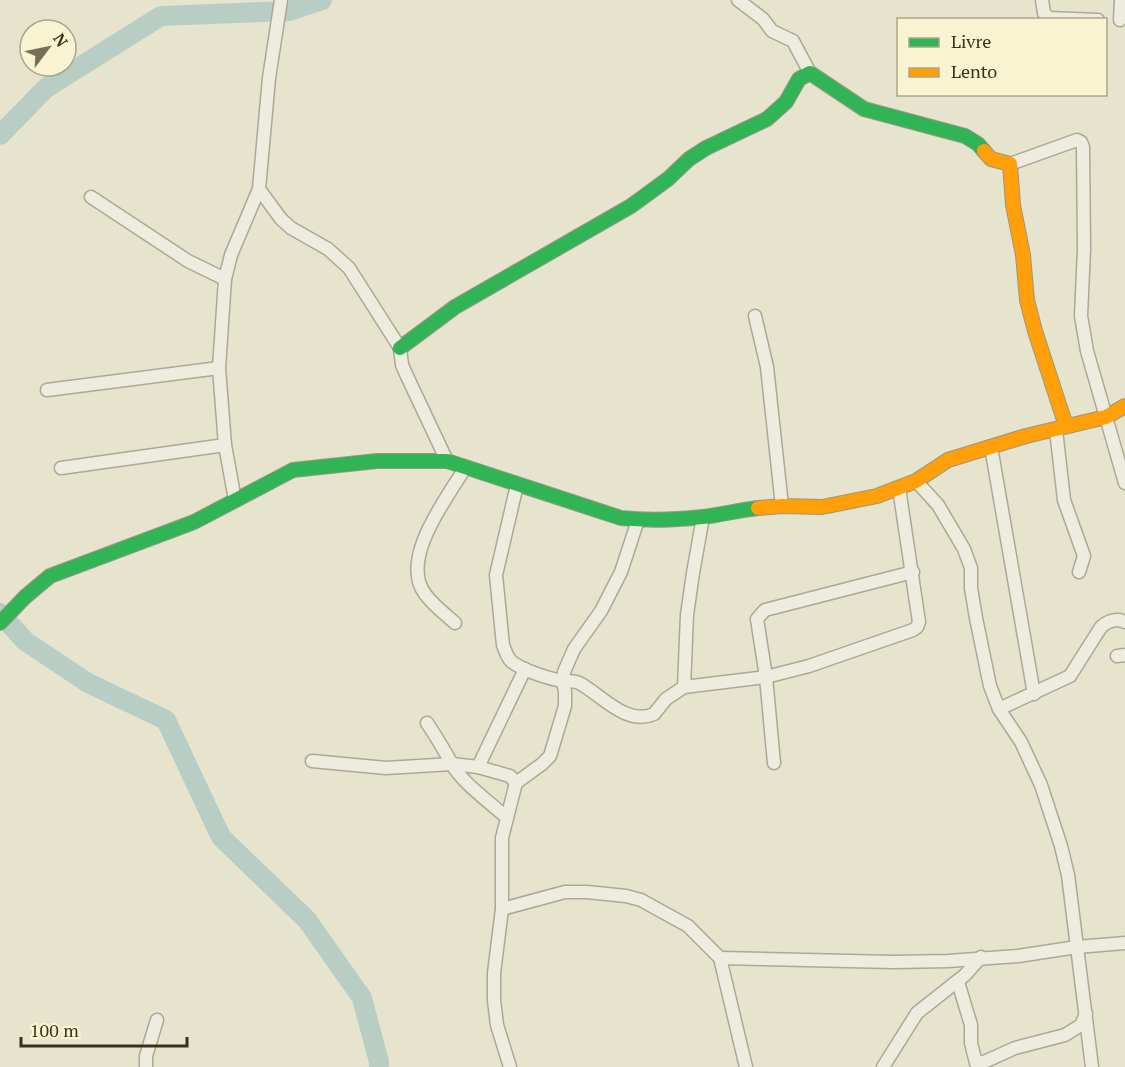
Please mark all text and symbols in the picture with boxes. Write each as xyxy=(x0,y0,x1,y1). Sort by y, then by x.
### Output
north arrow xyxy=(18,18,78,78)
legend xyxy=(897,18,1107,96)
text: N xyxy=(48,29,73,51)
text: Livre xyxy=(951,29,991,53)
text: Lento xyxy=(951,59,997,83)
scale bar xyxy=(21,1010,188,1048)
text: 100 m xyxy=(30,1018,79,1042)

